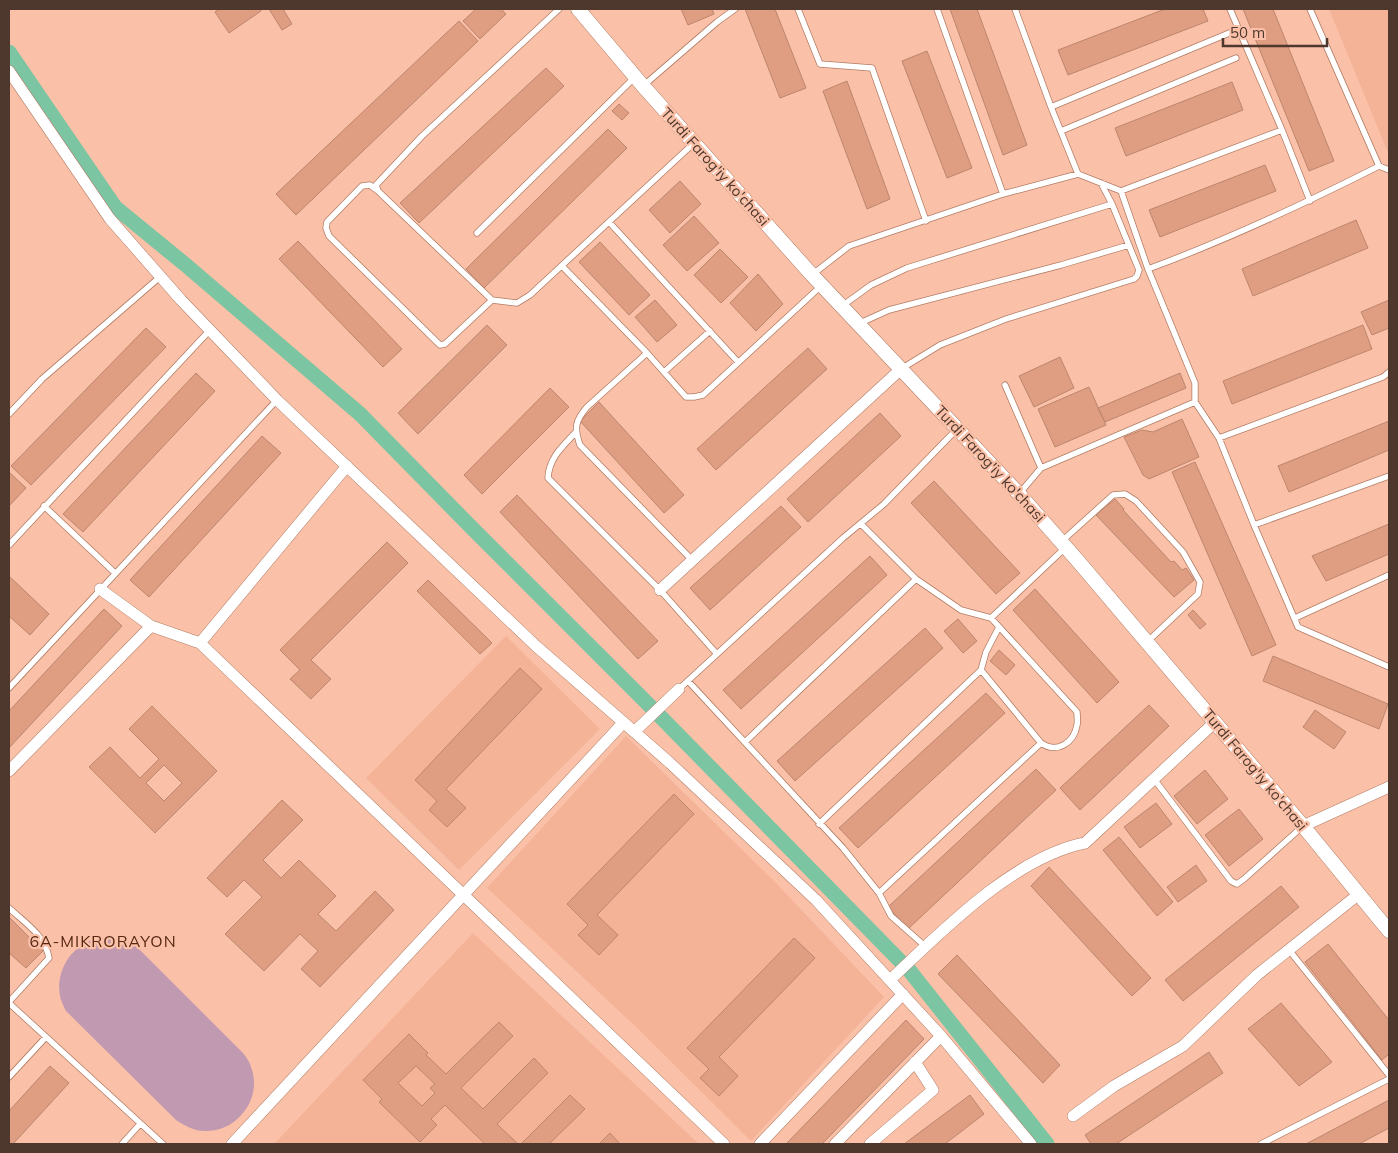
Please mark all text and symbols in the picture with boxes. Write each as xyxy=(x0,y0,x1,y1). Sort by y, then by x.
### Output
scale bar xyxy=(1223,15,1327,47)
text: 50 m xyxy=(1230,23,1265,42)
street label: Turdi Farog'iy ko'chasi xyxy=(657,103,774,230)
street label: Turdi Farog'iy ko'chasi xyxy=(931,401,1049,526)
street label: Turdi Farog'iy ko'chasi xyxy=(1199,705,1312,834)
district label: 6A-MIKRORAYON xyxy=(29,931,177,951)

